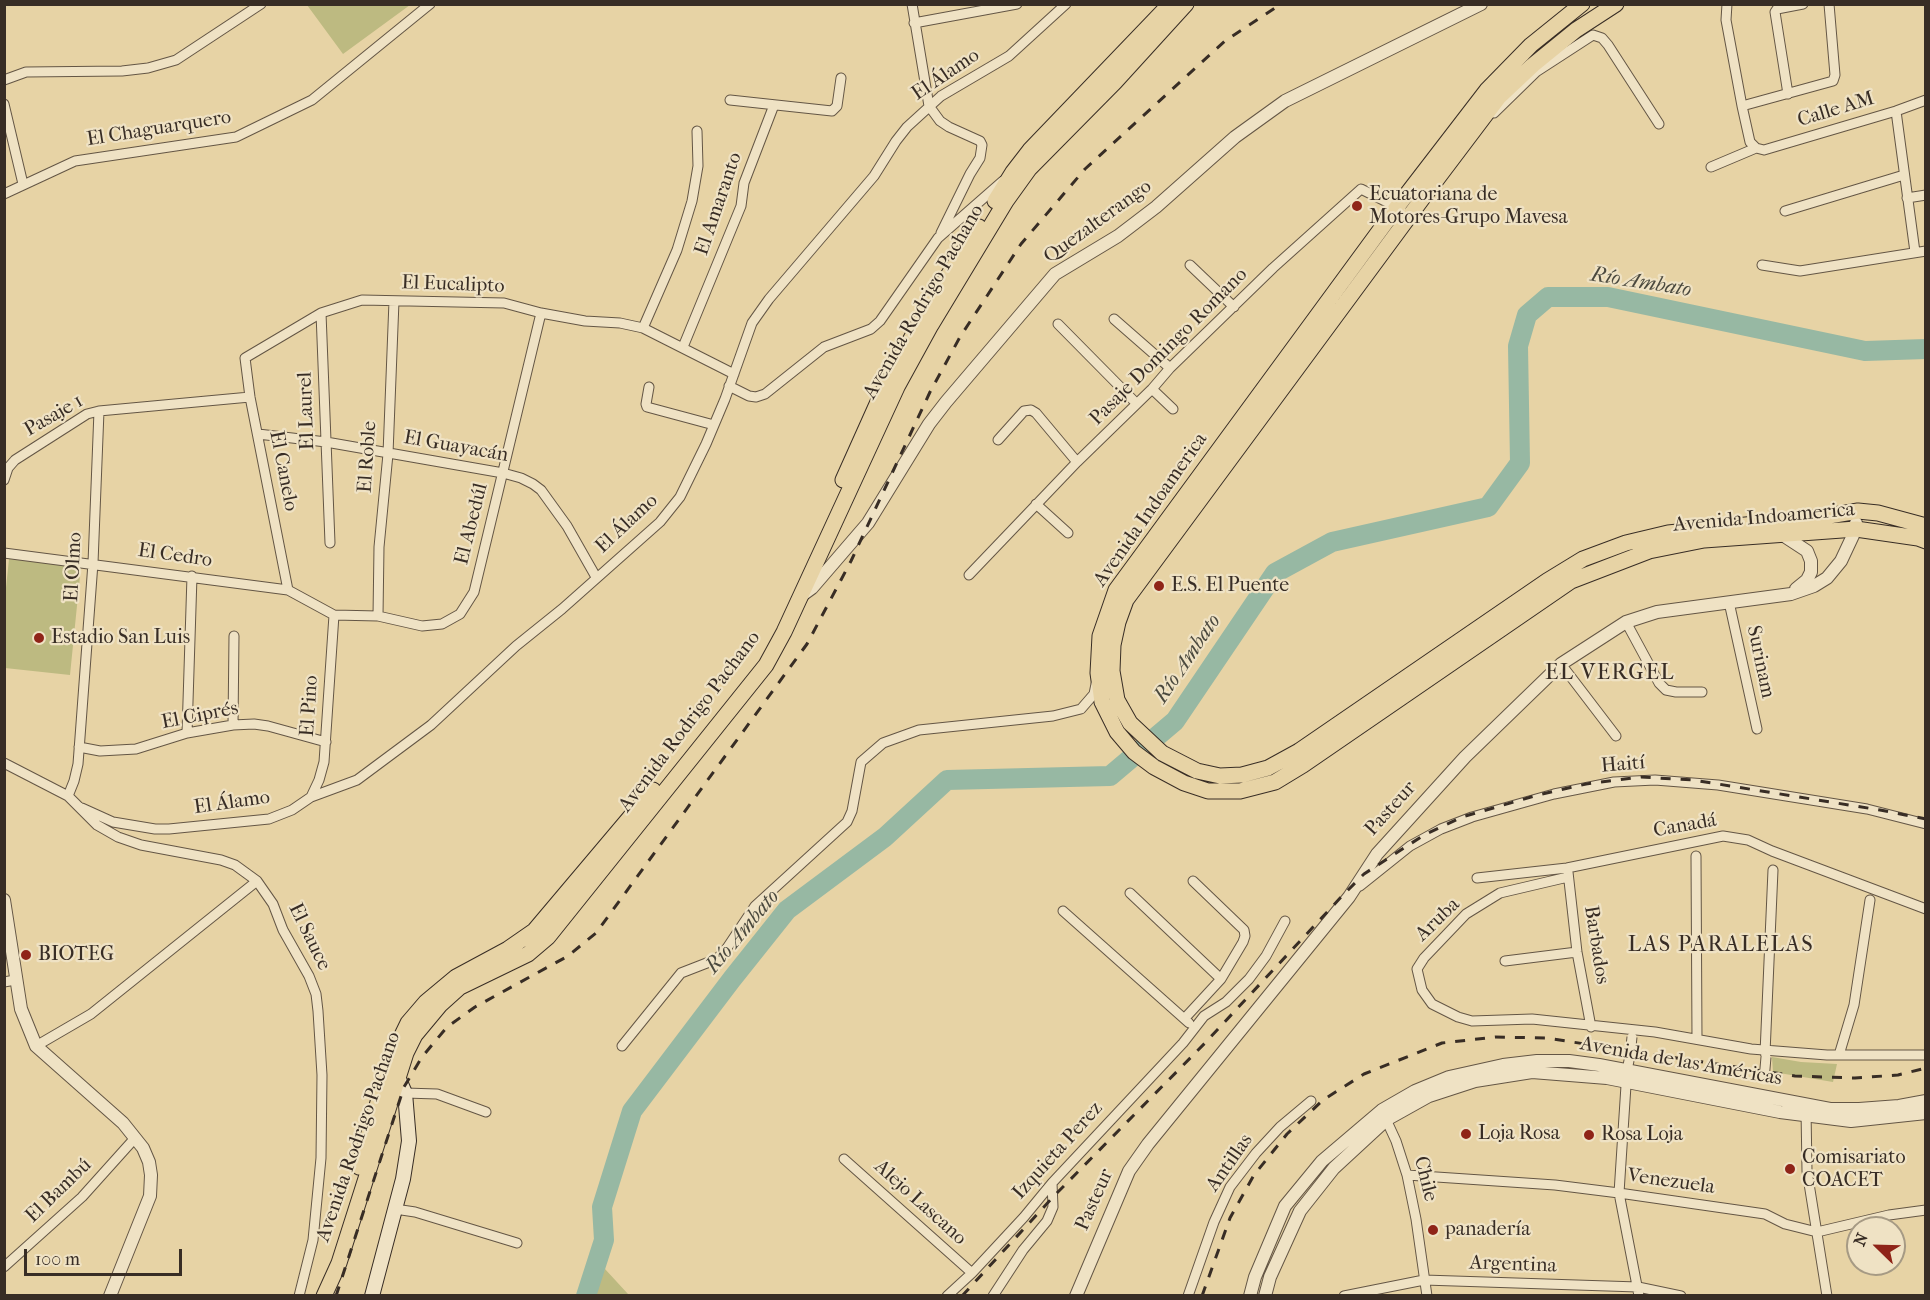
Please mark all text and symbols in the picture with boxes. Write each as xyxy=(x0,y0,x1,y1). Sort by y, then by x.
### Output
street label: El Álamo xyxy=(908,44,984,106)
street label: Calle AM xyxy=(1795,87,1877,133)
street label: El Chaguarquero xyxy=(85,106,233,152)
street label: El Amaranto xyxy=(690,149,748,259)
street label: Quezalterango xyxy=(1039,175,1157,269)
place label: Ecuatoriana de Motores-Grupo Mavesa xyxy=(1369,183,1568,230)
marker: Ecuatoriana de Motores-Grupo Mavesa xyxy=(1350,199,1364,213)
street label: Avenida Rodrigo Pachano xyxy=(858,201,990,403)
street label: Pasaje Domingo Romano xyxy=(1085,263,1253,431)
water label: Río Ambato xyxy=(1589,263,1693,303)
street label: El Eucalipto xyxy=(401,271,505,299)
street label: El Laurel xyxy=(294,371,320,451)
street label: Pasaje 1 xyxy=(20,390,88,442)
street label: El Roble xyxy=(354,420,382,494)
street label: El Guayacán xyxy=(402,426,510,468)
street label: Avenida Indoamerica xyxy=(1089,428,1213,592)
street label: El Canelo xyxy=(263,429,303,513)
street label: El Abedúl xyxy=(450,481,494,567)
street label: El Álamo xyxy=(591,489,663,559)
street label: Avenida Indoamerica xyxy=(1672,498,1856,538)
street label: El Olmo xyxy=(60,531,88,603)
street label: El Cedro xyxy=(136,539,214,573)
place label: E.S. El Puente xyxy=(1171,574,1289,598)
marker: E.S. El Puente xyxy=(1152,579,1166,593)
water label: Río Ambato xyxy=(1149,610,1227,708)
street label: Surinam xyxy=(1741,624,1779,700)
place label: Estadio San Luis xyxy=(51,626,190,650)
street label: Avenida Rodrigo Pachano xyxy=(614,627,766,817)
marker: Estadio San Luis xyxy=(32,631,46,645)
district label: EL VERGEL xyxy=(1545,661,1675,687)
street label: El Pino xyxy=(296,674,324,738)
street label: El Ciprés xyxy=(160,697,240,735)
street label: Haití xyxy=(1600,751,1646,779)
street label: Pasteur xyxy=(1360,777,1422,841)
street label: El Álamo xyxy=(192,786,272,820)
street label: Canadá xyxy=(1652,809,1718,843)
water label: Río Ambato xyxy=(701,885,785,979)
street label: Aruba xyxy=(1411,893,1465,947)
street label: El Sauce xyxy=(283,900,335,974)
street label: Barbados xyxy=(1578,904,1614,986)
district label: LAS PARALELAS xyxy=(1628,933,1814,959)
place label: BIOTEG xyxy=(38,943,114,967)
marker: BIOTEG xyxy=(19,948,33,962)
street label: Avenida Rodrigo Pachano xyxy=(312,1029,406,1245)
street label: Avenida de las Américas xyxy=(1578,1032,1784,1092)
street label: Izquieta Perez xyxy=(1008,1097,1108,1205)
place label: Loja Rosa xyxy=(1478,1122,1560,1146)
place label: Rosa Loja xyxy=(1601,1123,1683,1147)
marker: Loja Rosa xyxy=(1459,1127,1473,1141)
marker: Rosa Loja xyxy=(1582,1128,1596,1142)
street label: Antillas xyxy=(1201,1129,1259,1197)
place label: Comisariato COACET xyxy=(1802,1146,1906,1193)
street label: El Bambú xyxy=(21,1154,97,1228)
street label: Chile xyxy=(1408,1154,1442,1204)
street label: Alejo Lascano xyxy=(869,1155,971,1251)
marker: Comisariato COACET xyxy=(1783,1162,1797,1176)
street label: Venezuela xyxy=(1626,1164,1716,1200)
street label: Pasteur xyxy=(1071,1165,1119,1235)
north arrow xyxy=(1846,1216,1906,1276)
place label: panadería xyxy=(1445,1218,1530,1242)
marker: panadería xyxy=(1426,1223,1440,1237)
text: N xyxy=(1850,1230,1872,1249)
scale bar xyxy=(27,1237,184,1275)
text: 100 m xyxy=(35,1249,80,1270)
street label: Argentina xyxy=(1469,1251,1557,1279)

